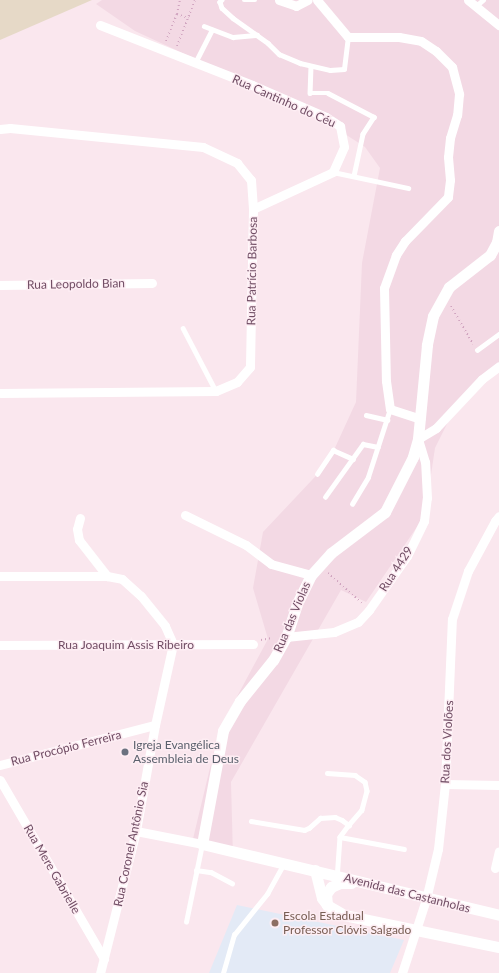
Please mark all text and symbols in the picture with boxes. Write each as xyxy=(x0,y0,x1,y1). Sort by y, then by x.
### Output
street label: Rua Cantinho do Céu xyxy=(230,72,338,130)
street label: Rua Patrício Barbosa xyxy=(244,217,260,325)
street label: Rua Leopoldo Bian xyxy=(27,276,125,292)
street label: Rua 4429 xyxy=(376,544,416,594)
street label: Rua das Violas xyxy=(271,579,313,655)
street label: Rua Joaquim Assis Ribeiro xyxy=(58,638,194,652)
street label: Rua dos Violões xyxy=(438,700,456,784)
street label: Rua Procópio Ferreira xyxy=(9,727,123,769)
place label: Igreja Evangélica Assembleia de Deus xyxy=(133,738,239,766)
marker: Igreja Evangélica Assembleia de Deus xyxy=(120,747,130,757)
street label: Rua Coronel Antônio Sia xyxy=(111,780,151,908)
street label: Rua Mere Gabrielle xyxy=(21,822,83,916)
street label: Avenida das Castanholas xyxy=(342,870,472,916)
place label: Escola Estadual Professor Clóvis Salgado xyxy=(283,909,412,937)
marker: Escola Estadual Professor Clóvis Salgado xyxy=(270,918,280,928)

